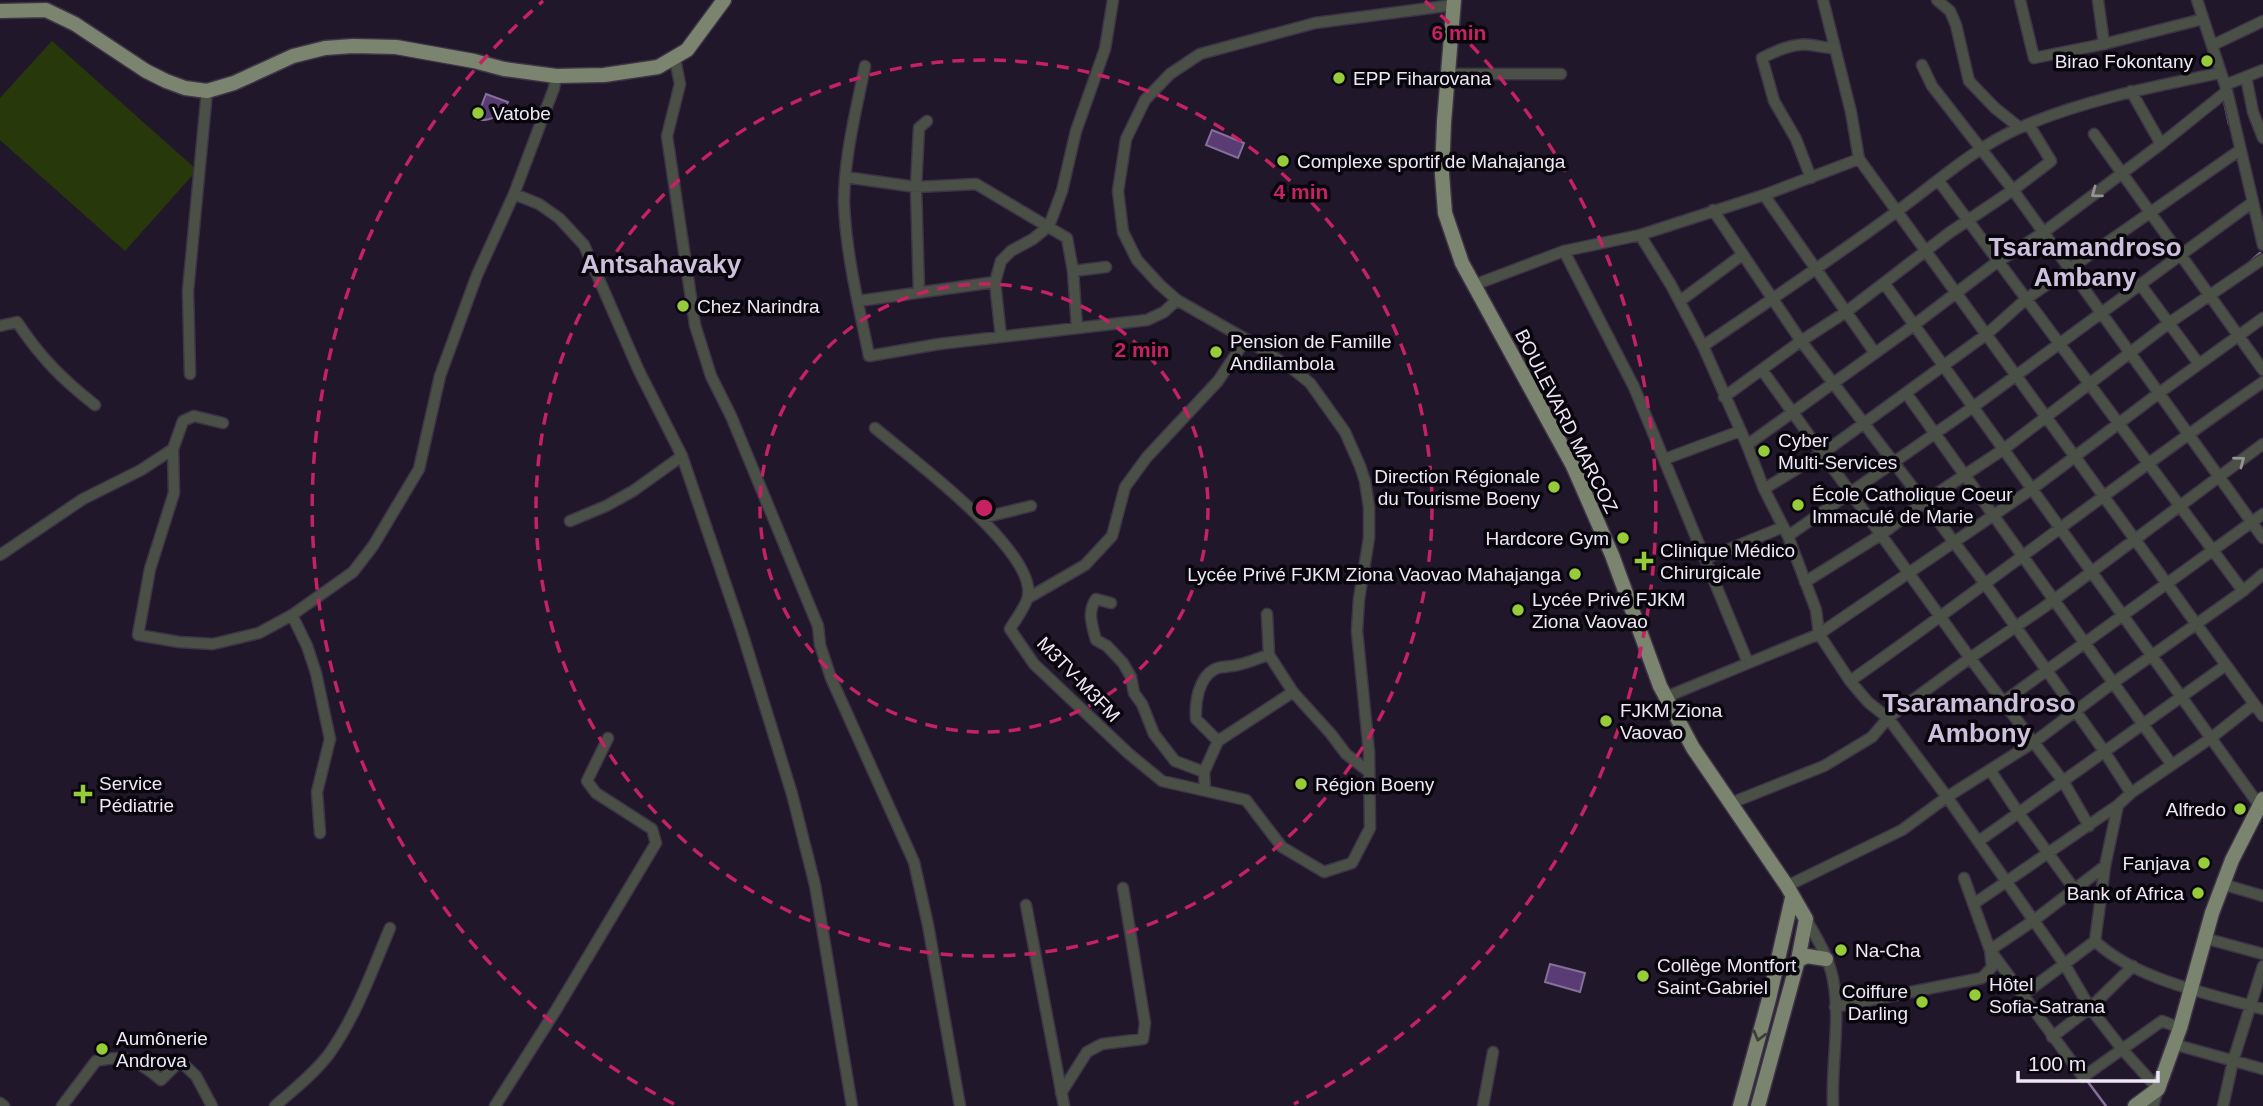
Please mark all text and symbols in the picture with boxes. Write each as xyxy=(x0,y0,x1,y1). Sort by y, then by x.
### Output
text: 6 min xyxy=(1432,21,1486,44)
place label: Birao Fokontany xyxy=(2055,51,2193,72)
marker: Birao Fokontany xyxy=(2199,53,2215,69)
place label: EPP Fiharovana xyxy=(1353,68,1491,89)
marker: EPP Fiharovana xyxy=(1331,70,1347,86)
place label: Vatobe xyxy=(492,103,551,124)
marker: Vatobe xyxy=(470,105,486,121)
place label: Complexe sportif de Mahajanga xyxy=(1297,151,1566,172)
marker: Complexe sportif de Mahajanga xyxy=(1275,153,1291,169)
text: 4 min xyxy=(1274,180,1328,203)
one-way arrow xyxy=(2091,185,2104,197)
district label: Tsaramandroso Ambany xyxy=(1988,232,2182,292)
district label: Antsahavaky xyxy=(581,249,742,279)
place label: Chez Narindra xyxy=(697,296,820,317)
marker: Chez Narindra xyxy=(675,298,691,314)
street label: BOULEVARD MARCOZ xyxy=(1511,326,1622,517)
place label: Pension de Famille Andilambola xyxy=(1230,331,1392,374)
text: 2 min xyxy=(1115,338,1169,361)
marker: Pension de Famille Andilambola xyxy=(1208,344,1224,360)
place label: Cyber Multi-Services xyxy=(1778,430,1897,473)
marker: Cyber Multi-Services xyxy=(1756,443,1772,459)
one-way arrow xyxy=(2232,457,2245,469)
place label: Direction Régionale du Tourisme Boeny xyxy=(1374,466,1540,509)
marker: Direction Régionale du Tourisme Boeny xyxy=(1546,479,1562,495)
place label: École Catholique Coeur Immaculé de Marie xyxy=(1812,484,2013,527)
centre of rings xyxy=(972,496,996,520)
marker: École Catholique Coeur Immaculé de Marie xyxy=(1790,497,1806,513)
place label: Hardcore Gym xyxy=(1485,528,1609,549)
marker: Hardcore Gym xyxy=(1615,530,1631,546)
place label: Clinique Médico Chirurgicale xyxy=(1660,540,1795,583)
marker: Clinique Médico Chirurgicale xyxy=(1634,551,1654,571)
place label: Lycée Privé FJKM Ziona Vaovao Mahajanga xyxy=(1187,564,1561,585)
marker: Lycée Privé FJKM Ziona Vaovao Mahajanga xyxy=(1567,566,1583,582)
place label: Lycée Privé FJKM Ziona Vaovao xyxy=(1532,589,1685,632)
marker: Lycée Privé FJKM Ziona Vaovao xyxy=(1510,602,1526,618)
street label: M3TV-M3FM xyxy=(1033,633,1124,726)
district label: Tsaramandroso Ambony xyxy=(1882,688,2076,748)
place label: FJKM Ziona Vaovao xyxy=(1620,700,1723,743)
marker: FJKM Ziona Vaovao xyxy=(1598,713,1614,729)
place label: Service Pédiatrie xyxy=(99,773,174,816)
place label: Région Boeny xyxy=(1315,774,1435,795)
marker: Région Boeny xyxy=(1293,776,1309,792)
marker: Service Pédiatrie xyxy=(73,784,93,804)
place label: Alfredo xyxy=(2166,799,2226,820)
marker: Alfredo xyxy=(2232,801,2248,817)
place label: Fanjava xyxy=(2122,853,2190,874)
marker: Fanjava xyxy=(2196,855,2212,871)
place label: Bank of Africa xyxy=(2067,883,2184,904)
marker: Bank of Africa xyxy=(2190,885,2206,901)
place label: Na-Cha xyxy=(1855,940,1921,961)
marker: Na-Cha xyxy=(1833,942,1849,958)
place label: Collège Montfort Saint-Gabriel xyxy=(1657,955,1797,998)
marker: Collège Montfort Saint-Gabriel xyxy=(1635,968,1651,984)
place label: Hôtel Sofia-Satrana xyxy=(1989,974,2106,1017)
place label: Coiffure Darling xyxy=(1842,981,1908,1024)
marker: Hôtel Sofia-Satrana xyxy=(1967,987,1983,1003)
marker: Coiffure Darling xyxy=(1914,994,1930,1010)
place label: Aumônerie Androva xyxy=(116,1028,208,1071)
one-way arrow xyxy=(1753,1029,1767,1041)
scale bar xyxy=(2018,1040,2158,1084)
marker: Aumônerie Androva xyxy=(94,1041,110,1057)
text: 100 m xyxy=(2028,1052,2086,1075)

